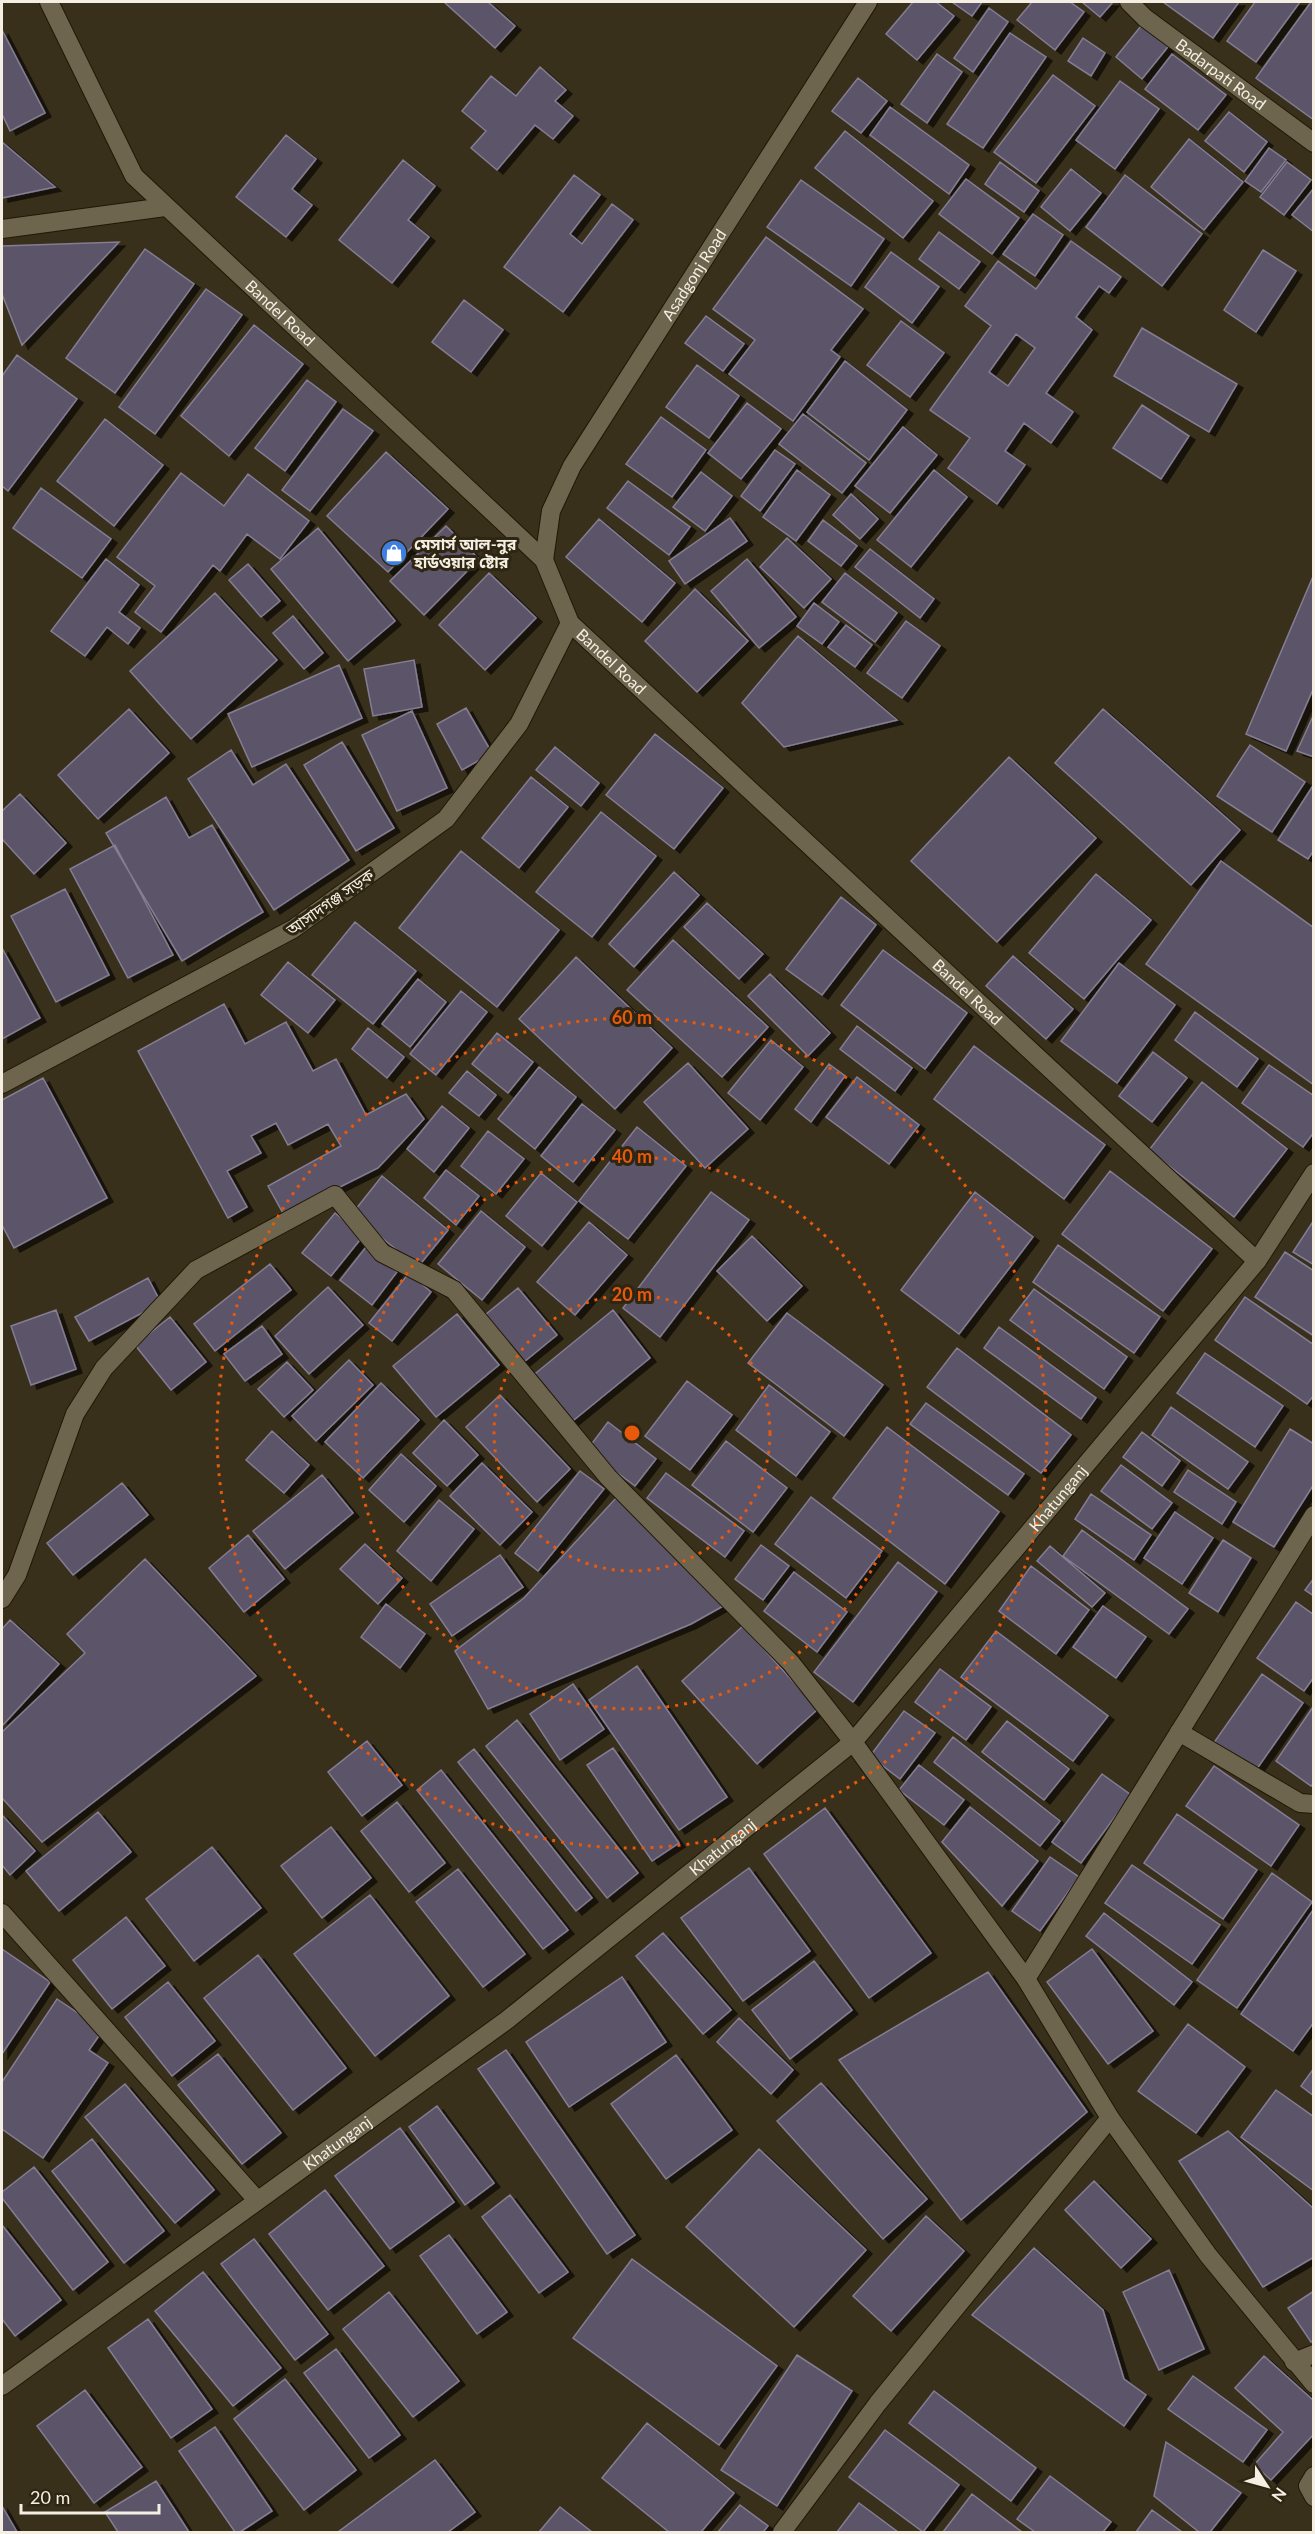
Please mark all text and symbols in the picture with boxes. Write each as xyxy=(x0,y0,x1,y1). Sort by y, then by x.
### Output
street label: Badarpati Road xyxy=(1172,34,1270,113)
street label: Asadgonj Road xyxy=(657,225,730,324)
street label: Bandel Road xyxy=(242,276,319,350)
place label: মেসার্স আল-নুর হার্ডওয়ার ষ্টোর xyxy=(413,534,517,571)
shop icon: মেসার্স আল-নুর হার্ডওয়ার ষ্টোর xyxy=(379,538,409,568)
street label: Bandel Road xyxy=(573,624,650,698)
street label: আসাদগঞ্জ সড়ক xyxy=(281,864,378,939)
street label: Bandel Road xyxy=(929,955,1007,1029)
text: 60 m xyxy=(612,1006,652,1028)
text: 40 m xyxy=(612,1145,652,1167)
text: 20 m xyxy=(612,1283,652,1305)
centre of rings xyxy=(622,1423,642,1443)
street label: Khatunganj xyxy=(1024,1461,1090,1535)
street label: Khatunganj xyxy=(685,1814,759,1879)
street label: Khatunganj xyxy=(299,2111,375,2174)
north arrow xyxy=(1237,2456,1297,2516)
scale bar xyxy=(21,2477,159,2515)
text: N xyxy=(1268,2485,1291,2506)
text: 20 m xyxy=(30,2486,70,2508)

